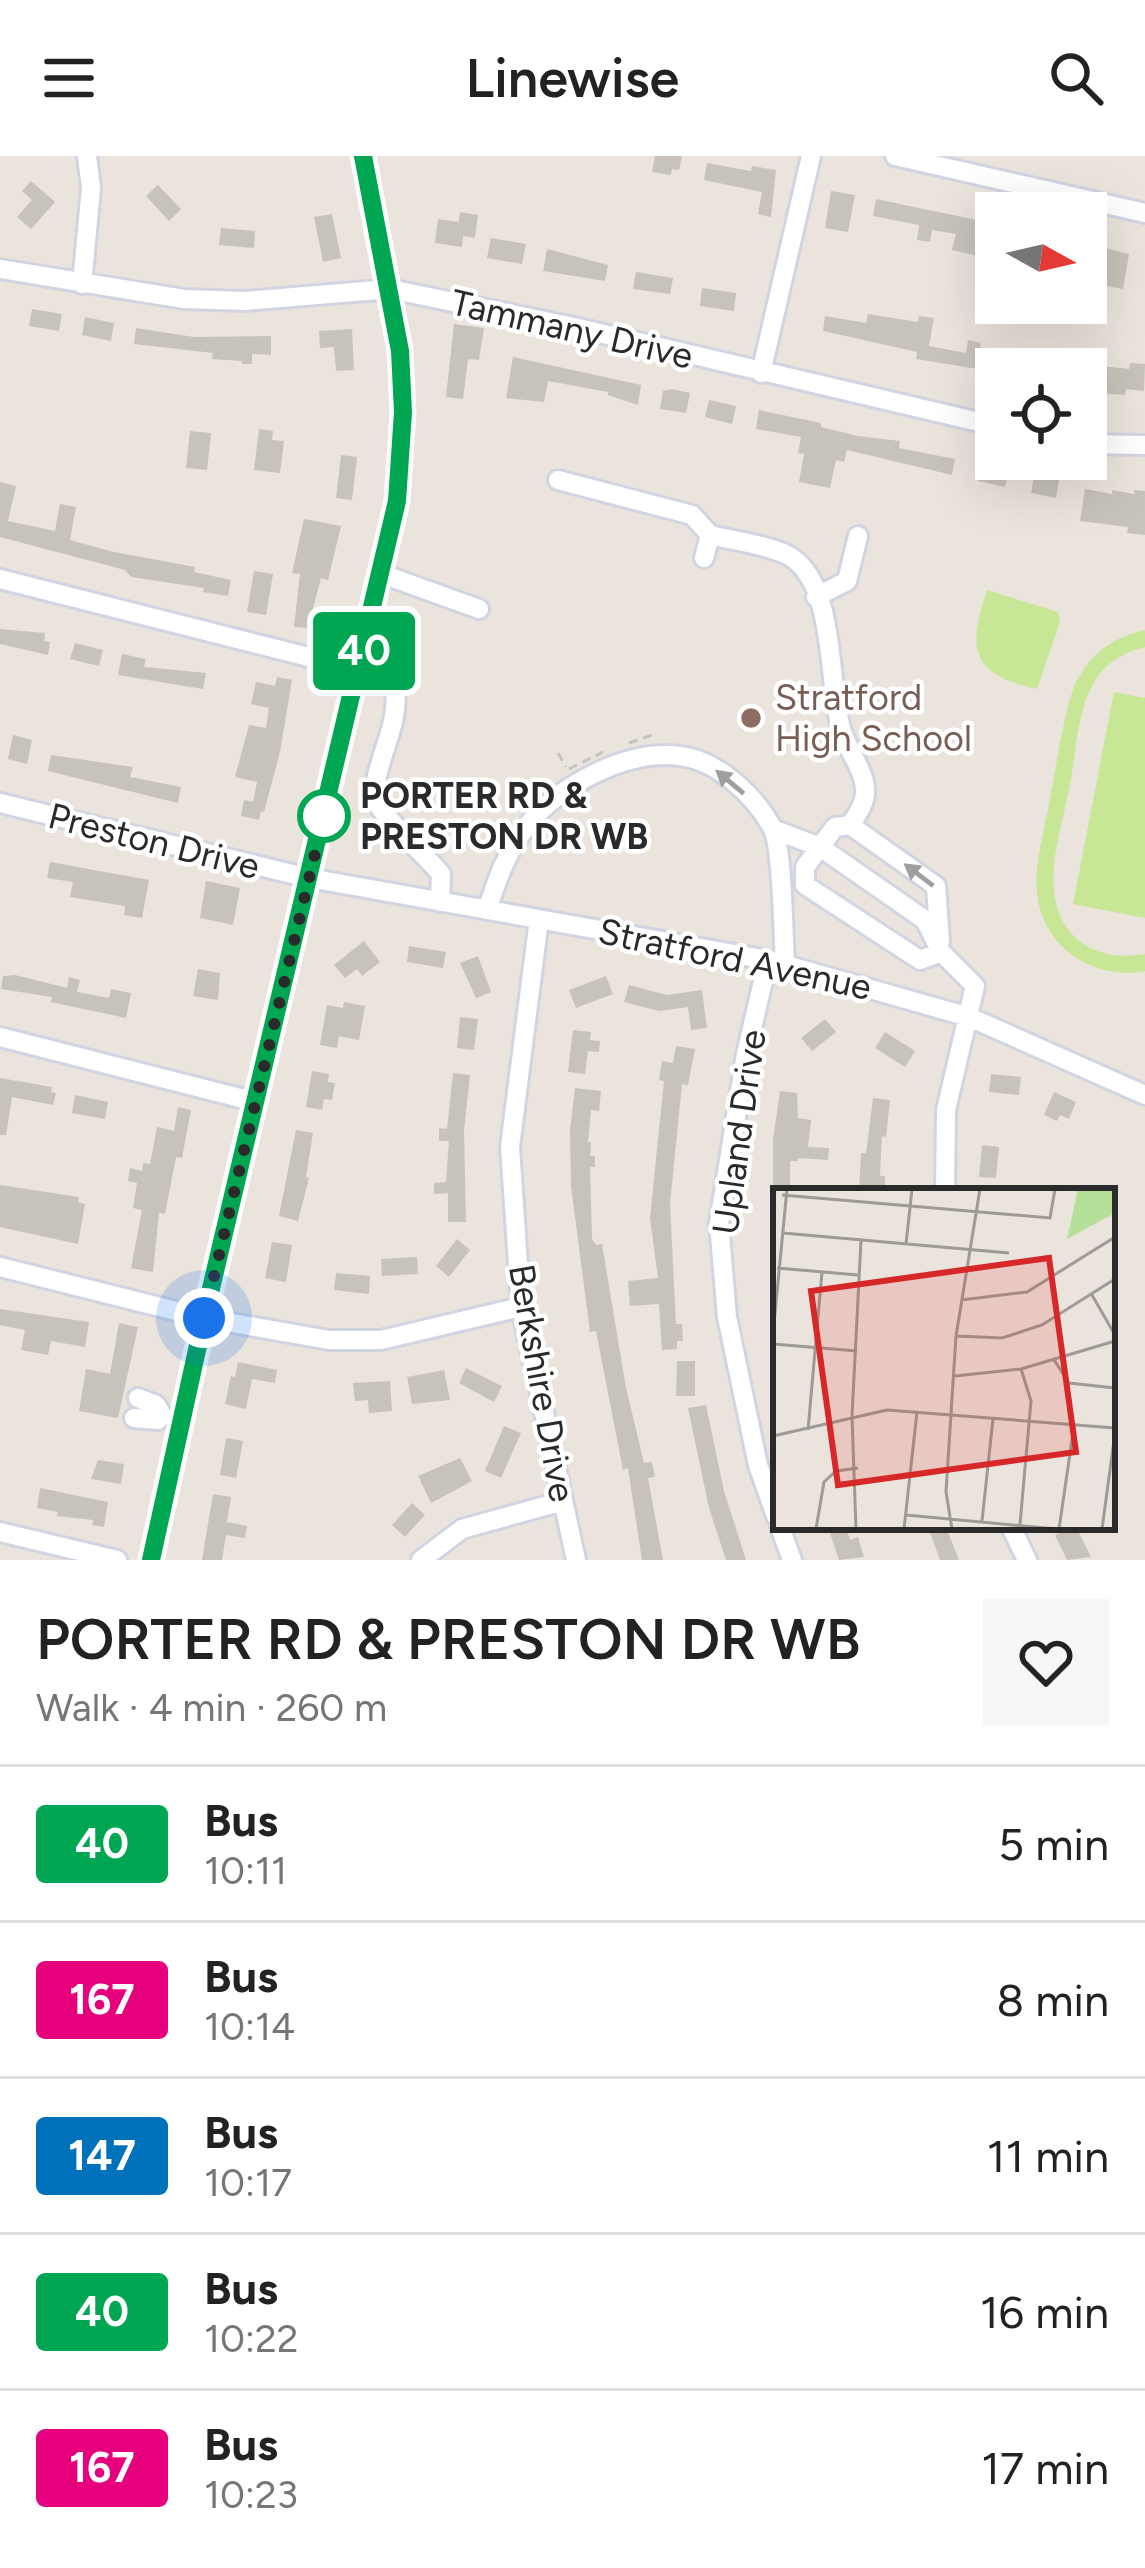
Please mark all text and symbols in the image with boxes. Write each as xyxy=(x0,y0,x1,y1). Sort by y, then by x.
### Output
icon: menu xyxy=(36,45,102,111)
icon: search xyxy=(1043,45,1109,111)
text: Linewise xyxy=(466,46,679,111)
north arrow xyxy=(975,192,1107,324)
map controls xyxy=(975,192,1107,480)
street label: Tammany Drive xyxy=(447,280,697,378)
button: locate xyxy=(975,348,1107,480)
line badge: 40 xyxy=(310,612,418,690)
text: 40 xyxy=(337,625,391,676)
place label: Stratford High School xyxy=(775,676,972,760)
marker: Stratford High School xyxy=(738,705,764,731)
one-way arrow xyxy=(715,769,745,795)
place label: PORTER RD & PRESTON DR WB xyxy=(360,774,648,858)
marker: PORTER RD & PRESTON DR WB xyxy=(299,791,349,841)
street label: Preston Drive xyxy=(44,794,264,888)
one-way arrow xyxy=(904,864,935,888)
street label: Stratford Avenue xyxy=(595,909,875,1009)
street label: Upland Drive xyxy=(703,1027,775,1237)
inset map xyxy=(773,1188,1115,1530)
street label: Berkshire Drive xyxy=(500,1261,584,1505)
your location xyxy=(174,1288,234,1348)
button: heart xyxy=(983,1599,1109,1725)
text: PORTER RD & PRESTON DR WB xyxy=(36,1605,861,1673)
text: Walk · 4 min · 260 m xyxy=(36,1684,387,1731)
text: Bus xyxy=(204,1793,278,1847)
text: 5 min xyxy=(998,1817,1109,1871)
text: 40 xyxy=(75,1818,129,1869)
text: 10:11 xyxy=(204,1847,287,1894)
text: Bus xyxy=(204,1949,278,2003)
text: 8 min xyxy=(996,1973,1109,2027)
text: 167 xyxy=(69,1974,135,2025)
text: 10:14 xyxy=(204,2003,295,2050)
text: Bus xyxy=(204,2105,278,2159)
text: 11 min xyxy=(987,2129,1109,2183)
text: 147 xyxy=(68,2130,136,2181)
text: 10:17 xyxy=(204,2159,292,2206)
text: Bus xyxy=(204,2261,278,2315)
text: 16 min xyxy=(980,2285,1109,2339)
text: 40 xyxy=(75,2286,129,2337)
text: 10:22 xyxy=(204,2315,299,2362)
text: Bus xyxy=(204,2417,278,2471)
text: 17 min xyxy=(981,2441,1109,2495)
text: 167 xyxy=(69,2442,135,2493)
text: 10:23 xyxy=(204,2471,298,2518)

